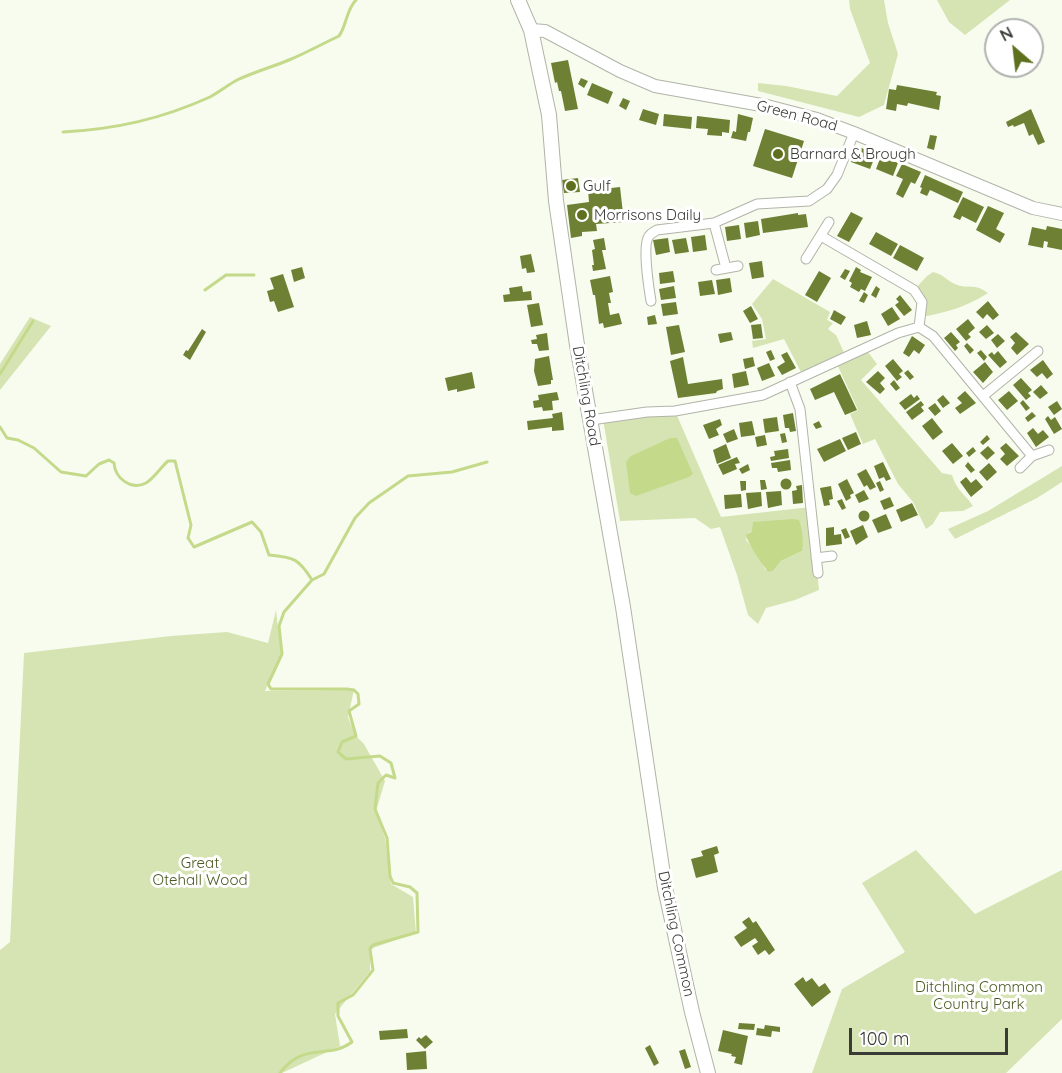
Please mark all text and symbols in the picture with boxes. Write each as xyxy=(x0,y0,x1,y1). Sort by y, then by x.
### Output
north arrow xyxy=(984,18,1044,78)
text: N xyxy=(997,22,1016,45)
street label: Green Road xyxy=(755,97,839,135)
place label: Barnard & Brough xyxy=(790,145,916,163)
marker: Barnard & Brough xyxy=(771,147,785,161)
place label: Gulf xyxy=(583,177,611,195)
marker: Gulf xyxy=(564,179,578,193)
place label: Morrisons Daily xyxy=(594,206,701,224)
marker: Morrisons Daily xyxy=(575,208,589,222)
street label: Ditchling Road xyxy=(568,345,604,447)
park label: Great Otehall Wood xyxy=(152,854,248,889)
street label: Ditchling Common xyxy=(654,870,698,998)
park label: Ditchling Common Country Park xyxy=(915,978,1043,1013)
scale bar xyxy=(852,1016,1011,1054)
text: 100 m xyxy=(860,1027,909,1050)

